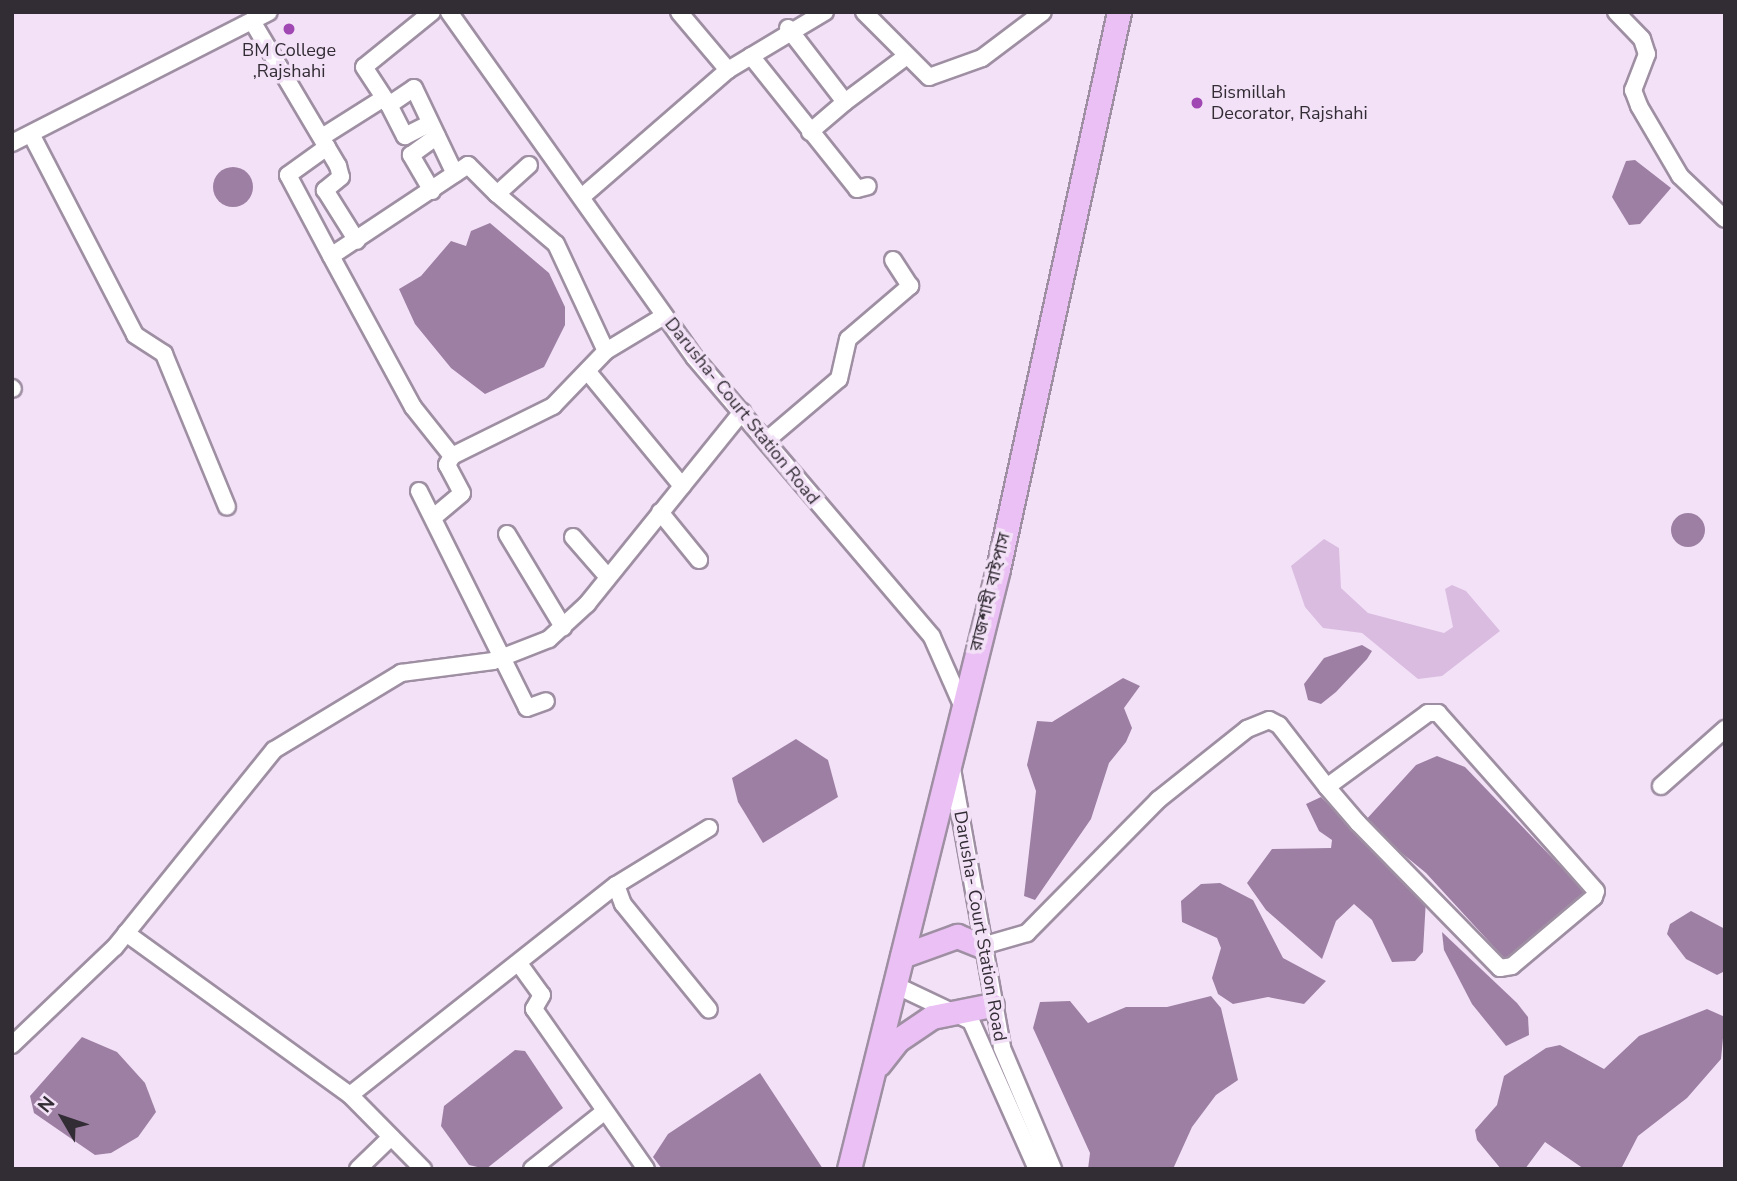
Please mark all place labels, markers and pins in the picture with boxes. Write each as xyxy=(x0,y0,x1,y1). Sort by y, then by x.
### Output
marker: BM College ,Rajshahi xyxy=(281,21,297,37)
place label: BM College ,Rajshahi xyxy=(242,40,336,82)
place label: Bismillah Decorator, Rajshahi xyxy=(1211,82,1368,124)
marker: Bismillah Decorator, Rajshahi xyxy=(1189,95,1205,111)

